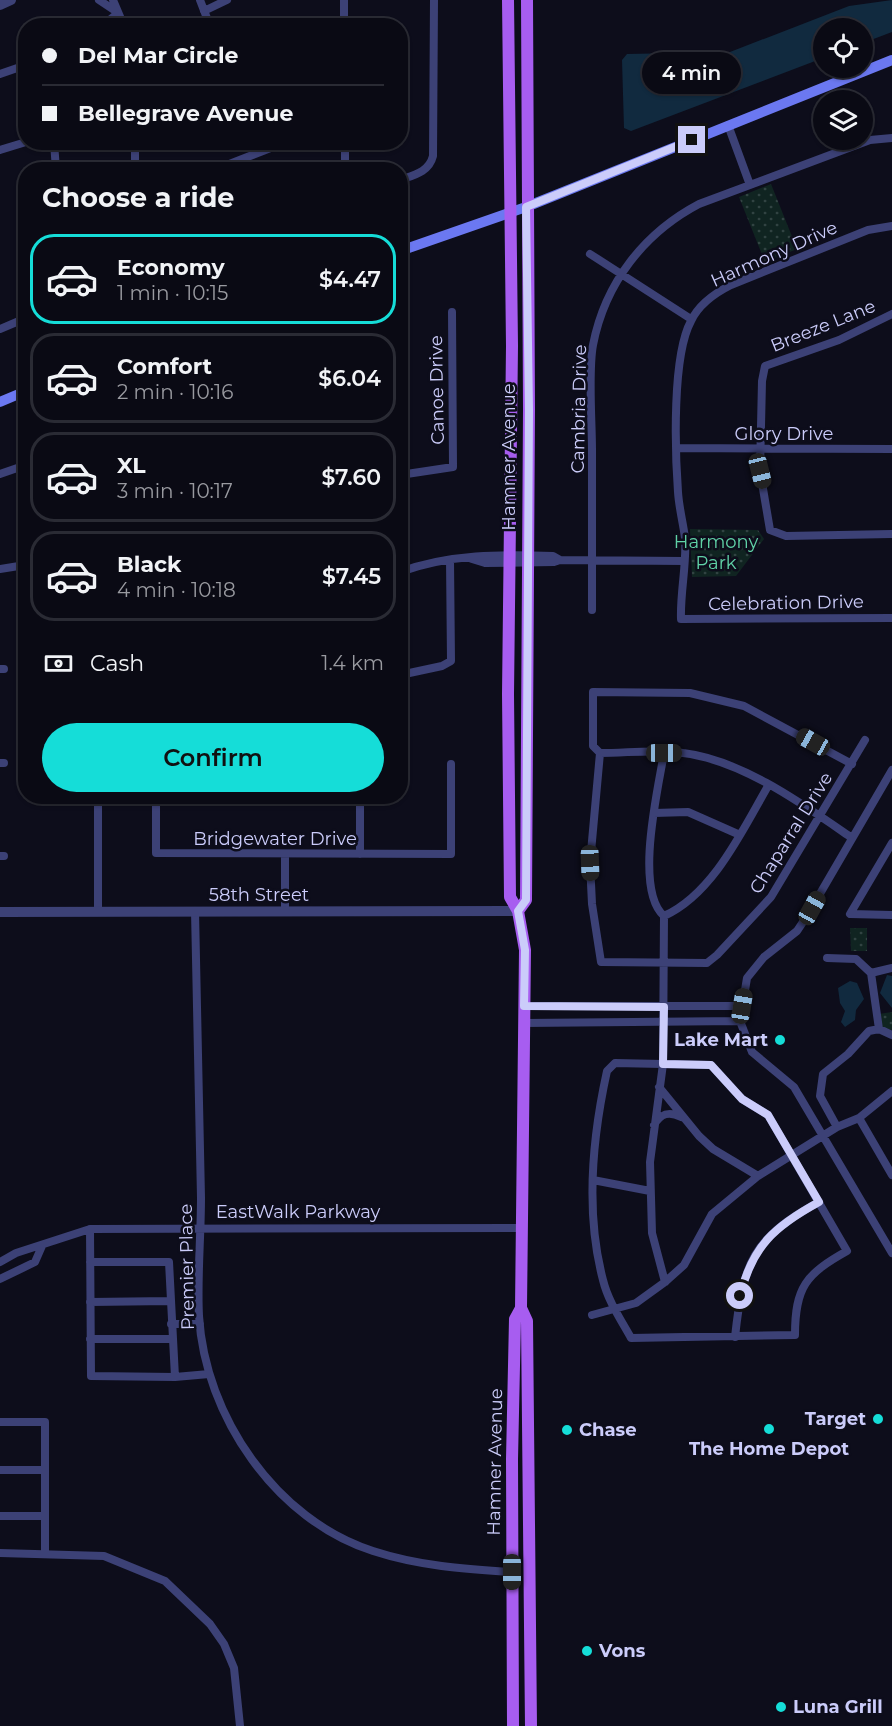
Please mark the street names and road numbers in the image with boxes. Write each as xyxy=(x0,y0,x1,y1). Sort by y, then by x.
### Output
street label: Harmony Drive xyxy=(707,216,841,292)
street label: Breeze Lane xyxy=(767,295,879,357)
street label: Canoe Drive xyxy=(425,335,449,445)
street label: Cambria Drive xyxy=(567,344,591,474)
street label: Hamner Avenue xyxy=(498,383,520,531)
street label: Glory Drive xyxy=(735,423,834,445)
street label: Celebration Drive xyxy=(708,591,864,615)
street label: Chaparral Drive xyxy=(745,768,837,898)
street label: Bridgewater Drive xyxy=(193,828,357,850)
street label: 58th Street xyxy=(209,884,309,906)
street label: EastWalk Parkway xyxy=(216,1201,381,1223)
street label: Premier Place xyxy=(175,1204,199,1330)
street label: Hamner Avenue xyxy=(483,1388,507,1536)

